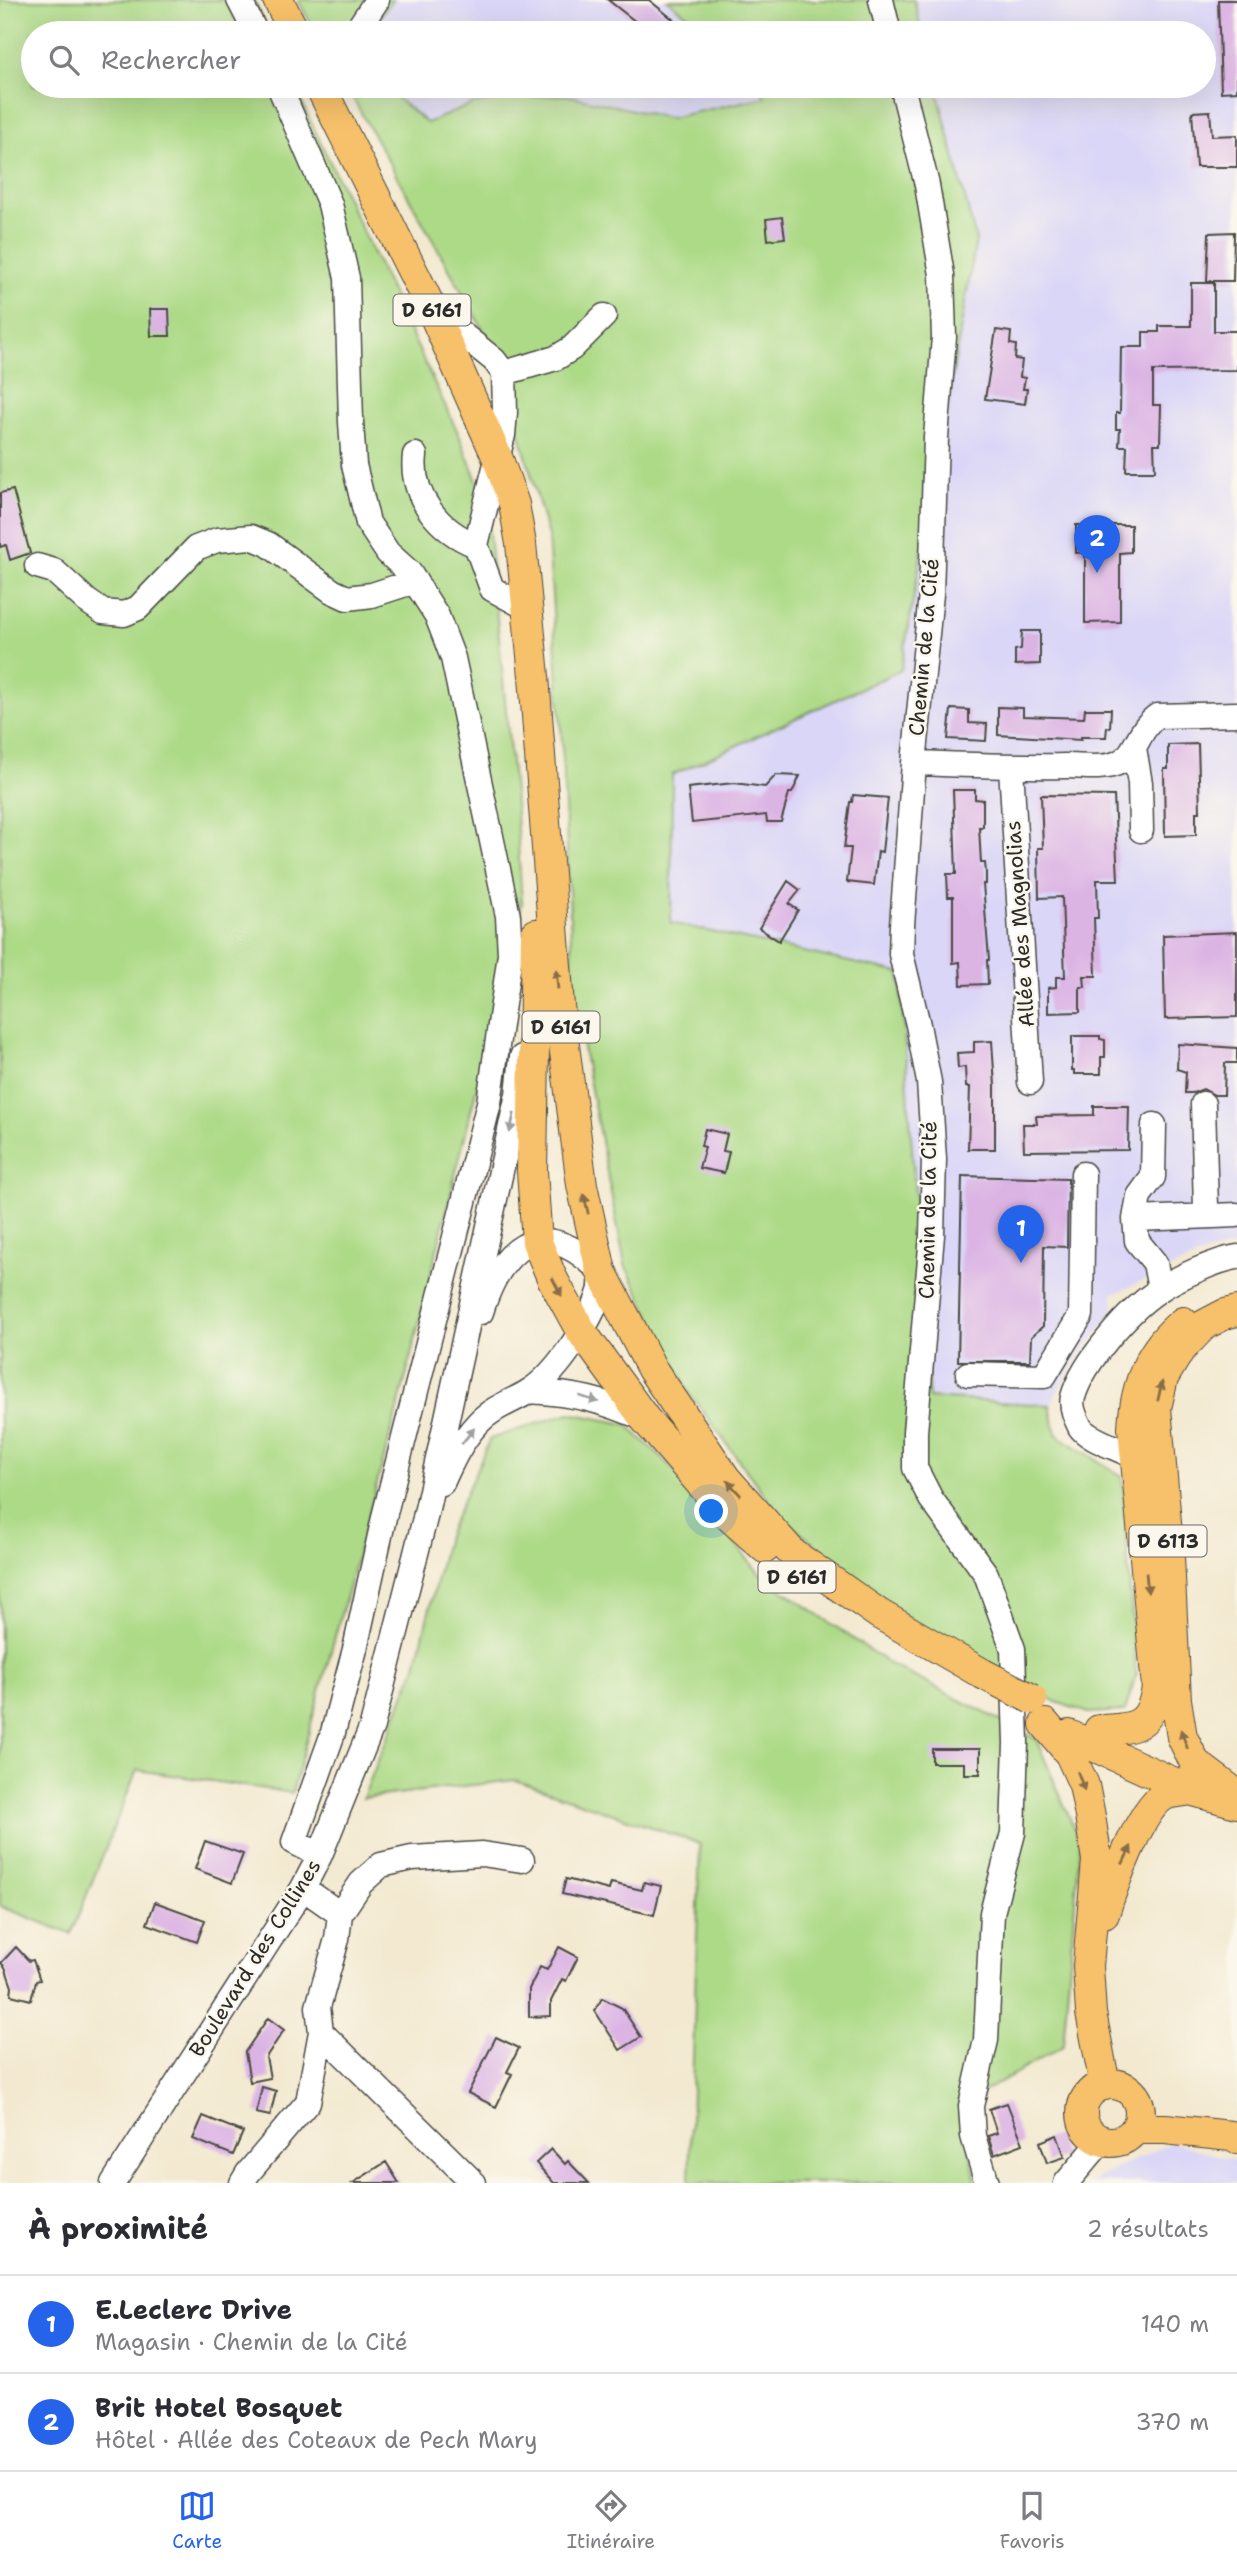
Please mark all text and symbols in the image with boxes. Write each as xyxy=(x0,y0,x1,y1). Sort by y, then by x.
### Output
search box xyxy=(21,21,1216,98)
icon: search xyxy=(45,41,83,79)
text: Rechercher xyxy=(101,42,241,77)
road number: D 6161 xyxy=(394,294,471,326)
pin: 2 xyxy=(1074,515,1120,573)
street label: Chemin de la Cité xyxy=(902,557,946,737)
street label: Allée des Magnolias xyxy=(999,820,1041,1028)
one-way arrow xyxy=(551,968,562,990)
road number: D 6161 xyxy=(522,1012,600,1042)
one-way arrow xyxy=(506,1112,517,1134)
street label: Chemin de la Cité xyxy=(912,1121,944,1299)
one-way arrow xyxy=(580,1193,591,1215)
pin: 1 xyxy=(998,1205,1044,1263)
one-way arrow xyxy=(551,1277,563,1297)
one-way arrow xyxy=(1155,1380,1166,1402)
one-way arrow xyxy=(578,1394,599,1404)
one-way arrow xyxy=(460,1427,475,1445)
one-way arrow xyxy=(726,1479,742,1497)
your location xyxy=(694,1494,728,1528)
road number: D 6113 xyxy=(1130,1526,1206,1556)
road number: D 6161 xyxy=(758,1562,836,1592)
one-way arrow xyxy=(1142,1572,1153,1594)
one-way arrow xyxy=(1179,1728,1190,1749)
one-way arrow xyxy=(1076,1770,1087,1791)
one-way arrow xyxy=(1121,1845,1132,1865)
street label: Boulevard des Collines xyxy=(183,1854,327,2062)
text: À proximité xyxy=(28,2208,208,2249)
text: 2 résultats xyxy=(1087,2214,1209,2244)
text: E.Leclerc Drive xyxy=(95,2292,292,2327)
text: 1 xyxy=(46,2309,56,2339)
text: 140 m xyxy=(1141,2309,1209,2339)
text: Magasin · Chemin de la Cité xyxy=(95,2327,408,2357)
text: Brit Hotel Bosquet xyxy=(95,2390,342,2425)
text: 2 xyxy=(43,2407,59,2437)
text: 370 m xyxy=(1136,2407,1209,2437)
text: Hôtel · Allée des Coteaux de Pech Mary xyxy=(95,2425,537,2455)
tab: Carte xyxy=(172,2487,222,2554)
tab: Itinéraire xyxy=(567,2487,655,2554)
tab: Favoris xyxy=(1000,2487,1065,2554)

